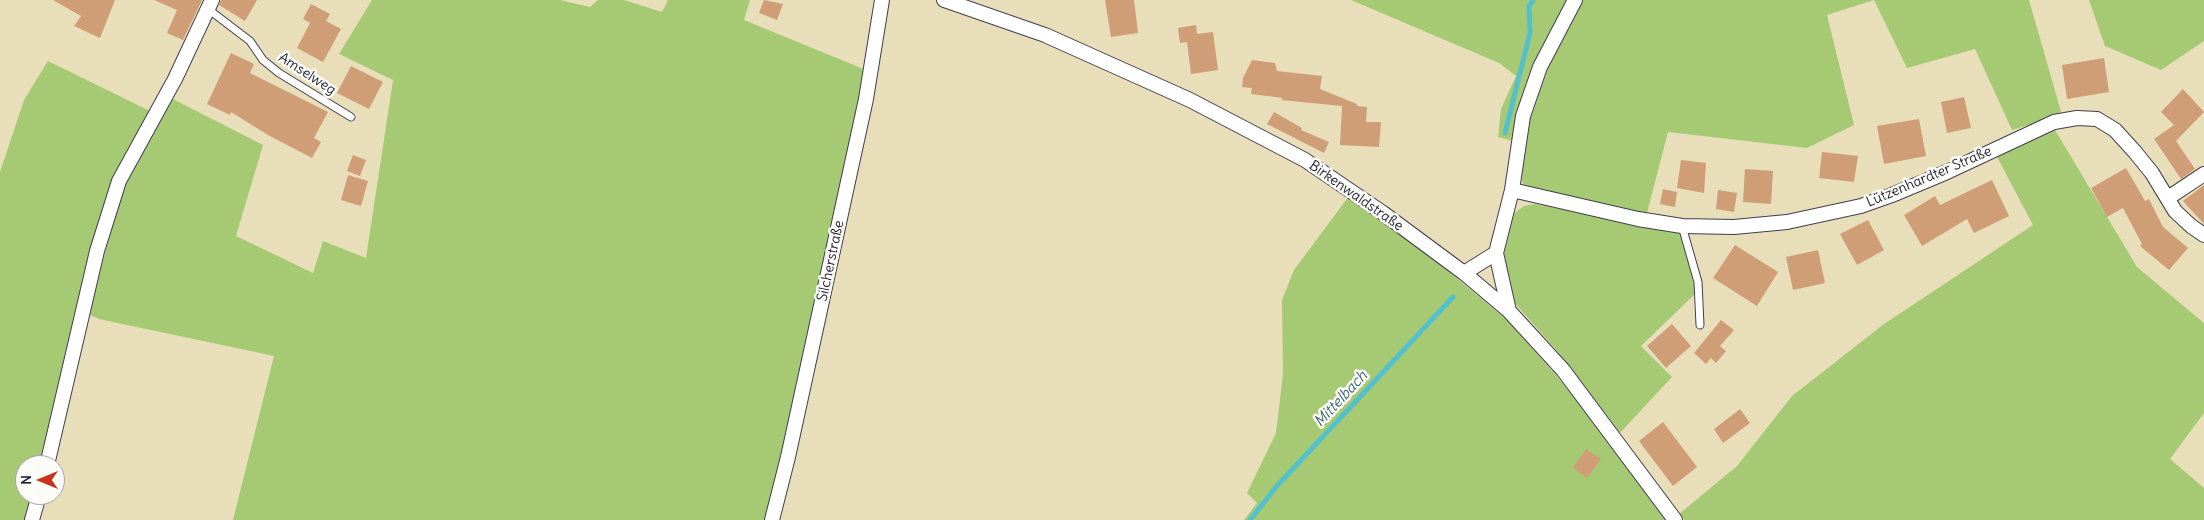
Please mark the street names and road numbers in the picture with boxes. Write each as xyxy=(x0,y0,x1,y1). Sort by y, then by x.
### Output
street label: Amselweg xyxy=(275,49,339,99)
street label: Lützenhardter Straße xyxy=(1864,143,1994,211)
street label: Birkenwaldstraße xyxy=(1306,157,1406,235)
street label: Silcherstraße xyxy=(814,219,848,303)

